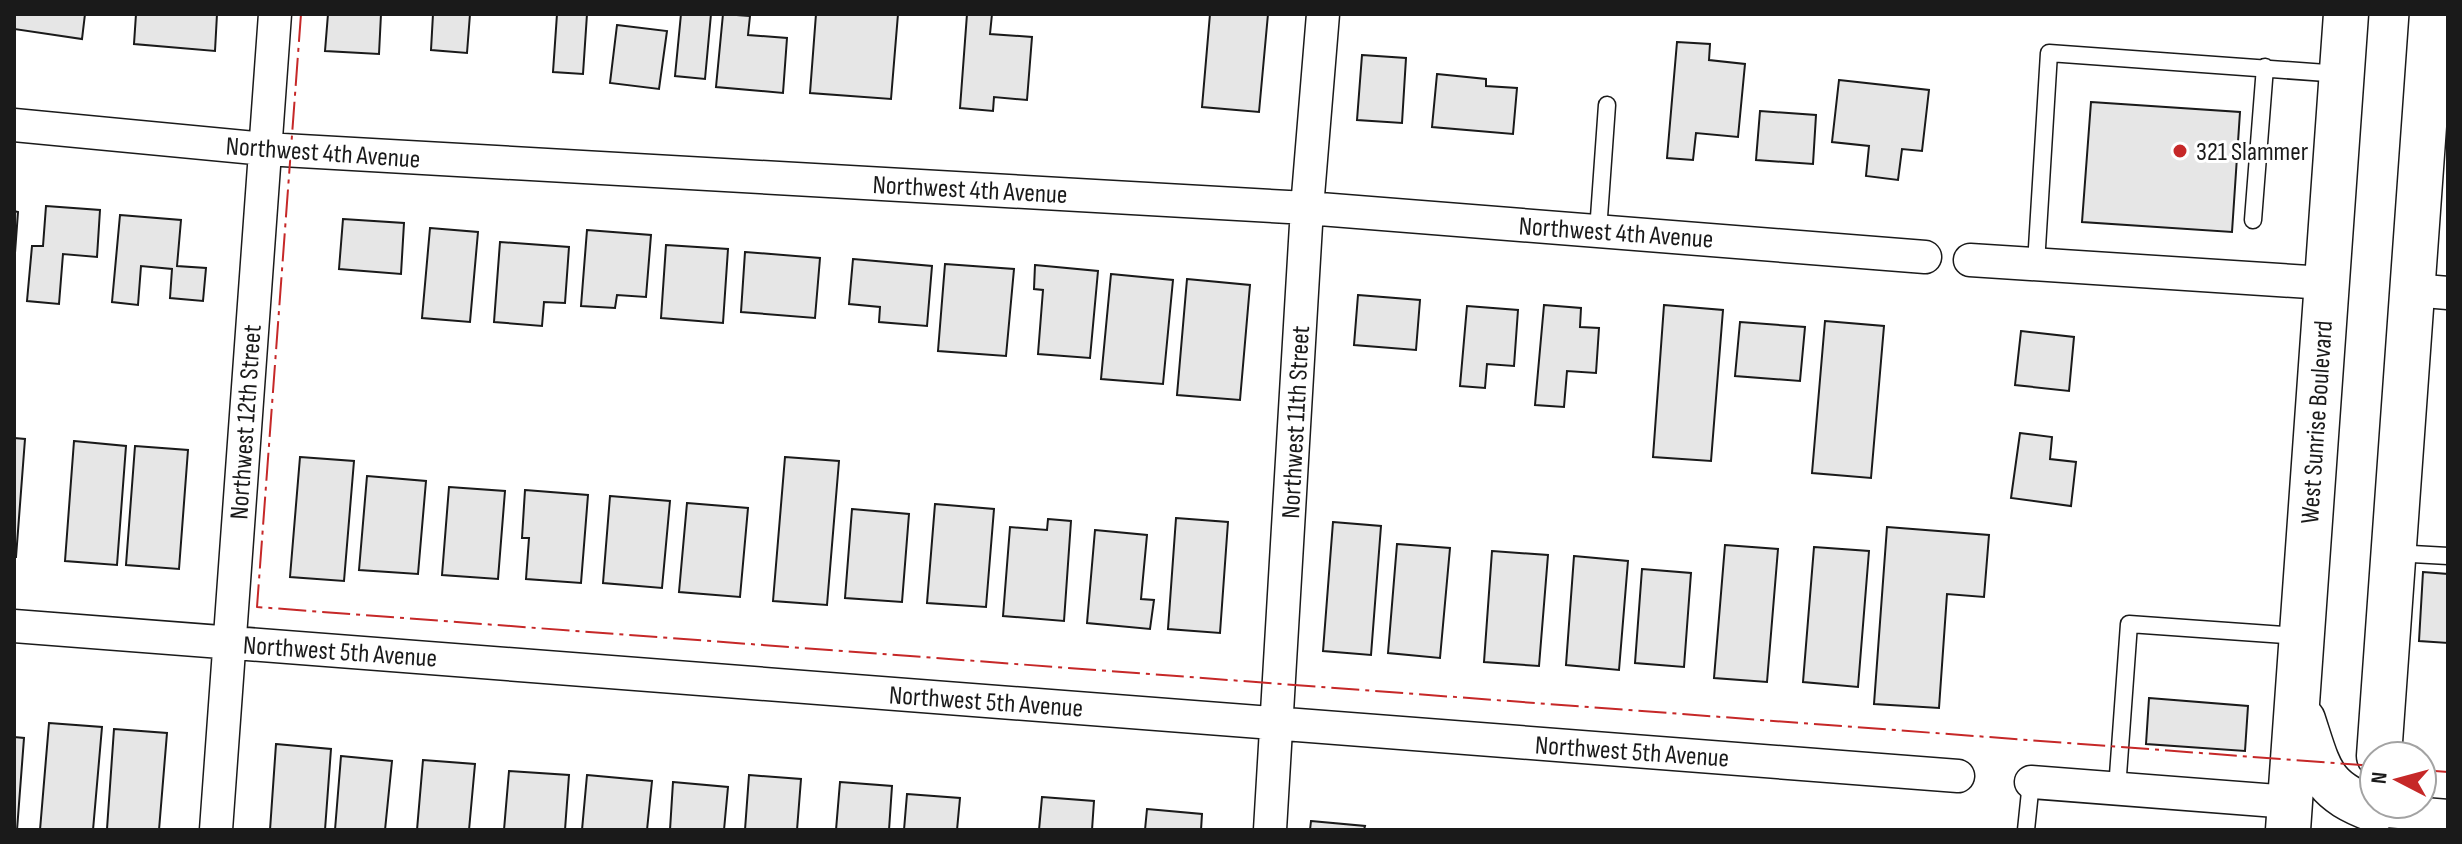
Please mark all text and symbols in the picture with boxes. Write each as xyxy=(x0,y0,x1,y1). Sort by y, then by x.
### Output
street label: Northwest 4th Avenue xyxy=(225,131,421,176)
place label: 321 Slammer xyxy=(2196,137,2309,168)
marker: 321 Slammer xyxy=(2171,142,2189,160)
street label: Northwest 4th Avenue xyxy=(872,170,1068,211)
street label: Northwest 4th Avenue xyxy=(1518,211,1714,256)
street label: West Sunrise Boulevard xyxy=(2295,319,2340,525)
street label: Northwest 12th Street xyxy=(224,324,269,521)
street label: Northwest 11th Street xyxy=(1276,325,1317,519)
street label: Northwest 5th Avenue xyxy=(242,630,438,675)
street label: Northwest 5th Avenue xyxy=(888,680,1084,725)
street label: Northwest 5th Avenue xyxy=(1534,730,1730,775)
north arrow xyxy=(2358,740,2438,820)
text: N xyxy=(2366,771,2394,785)

